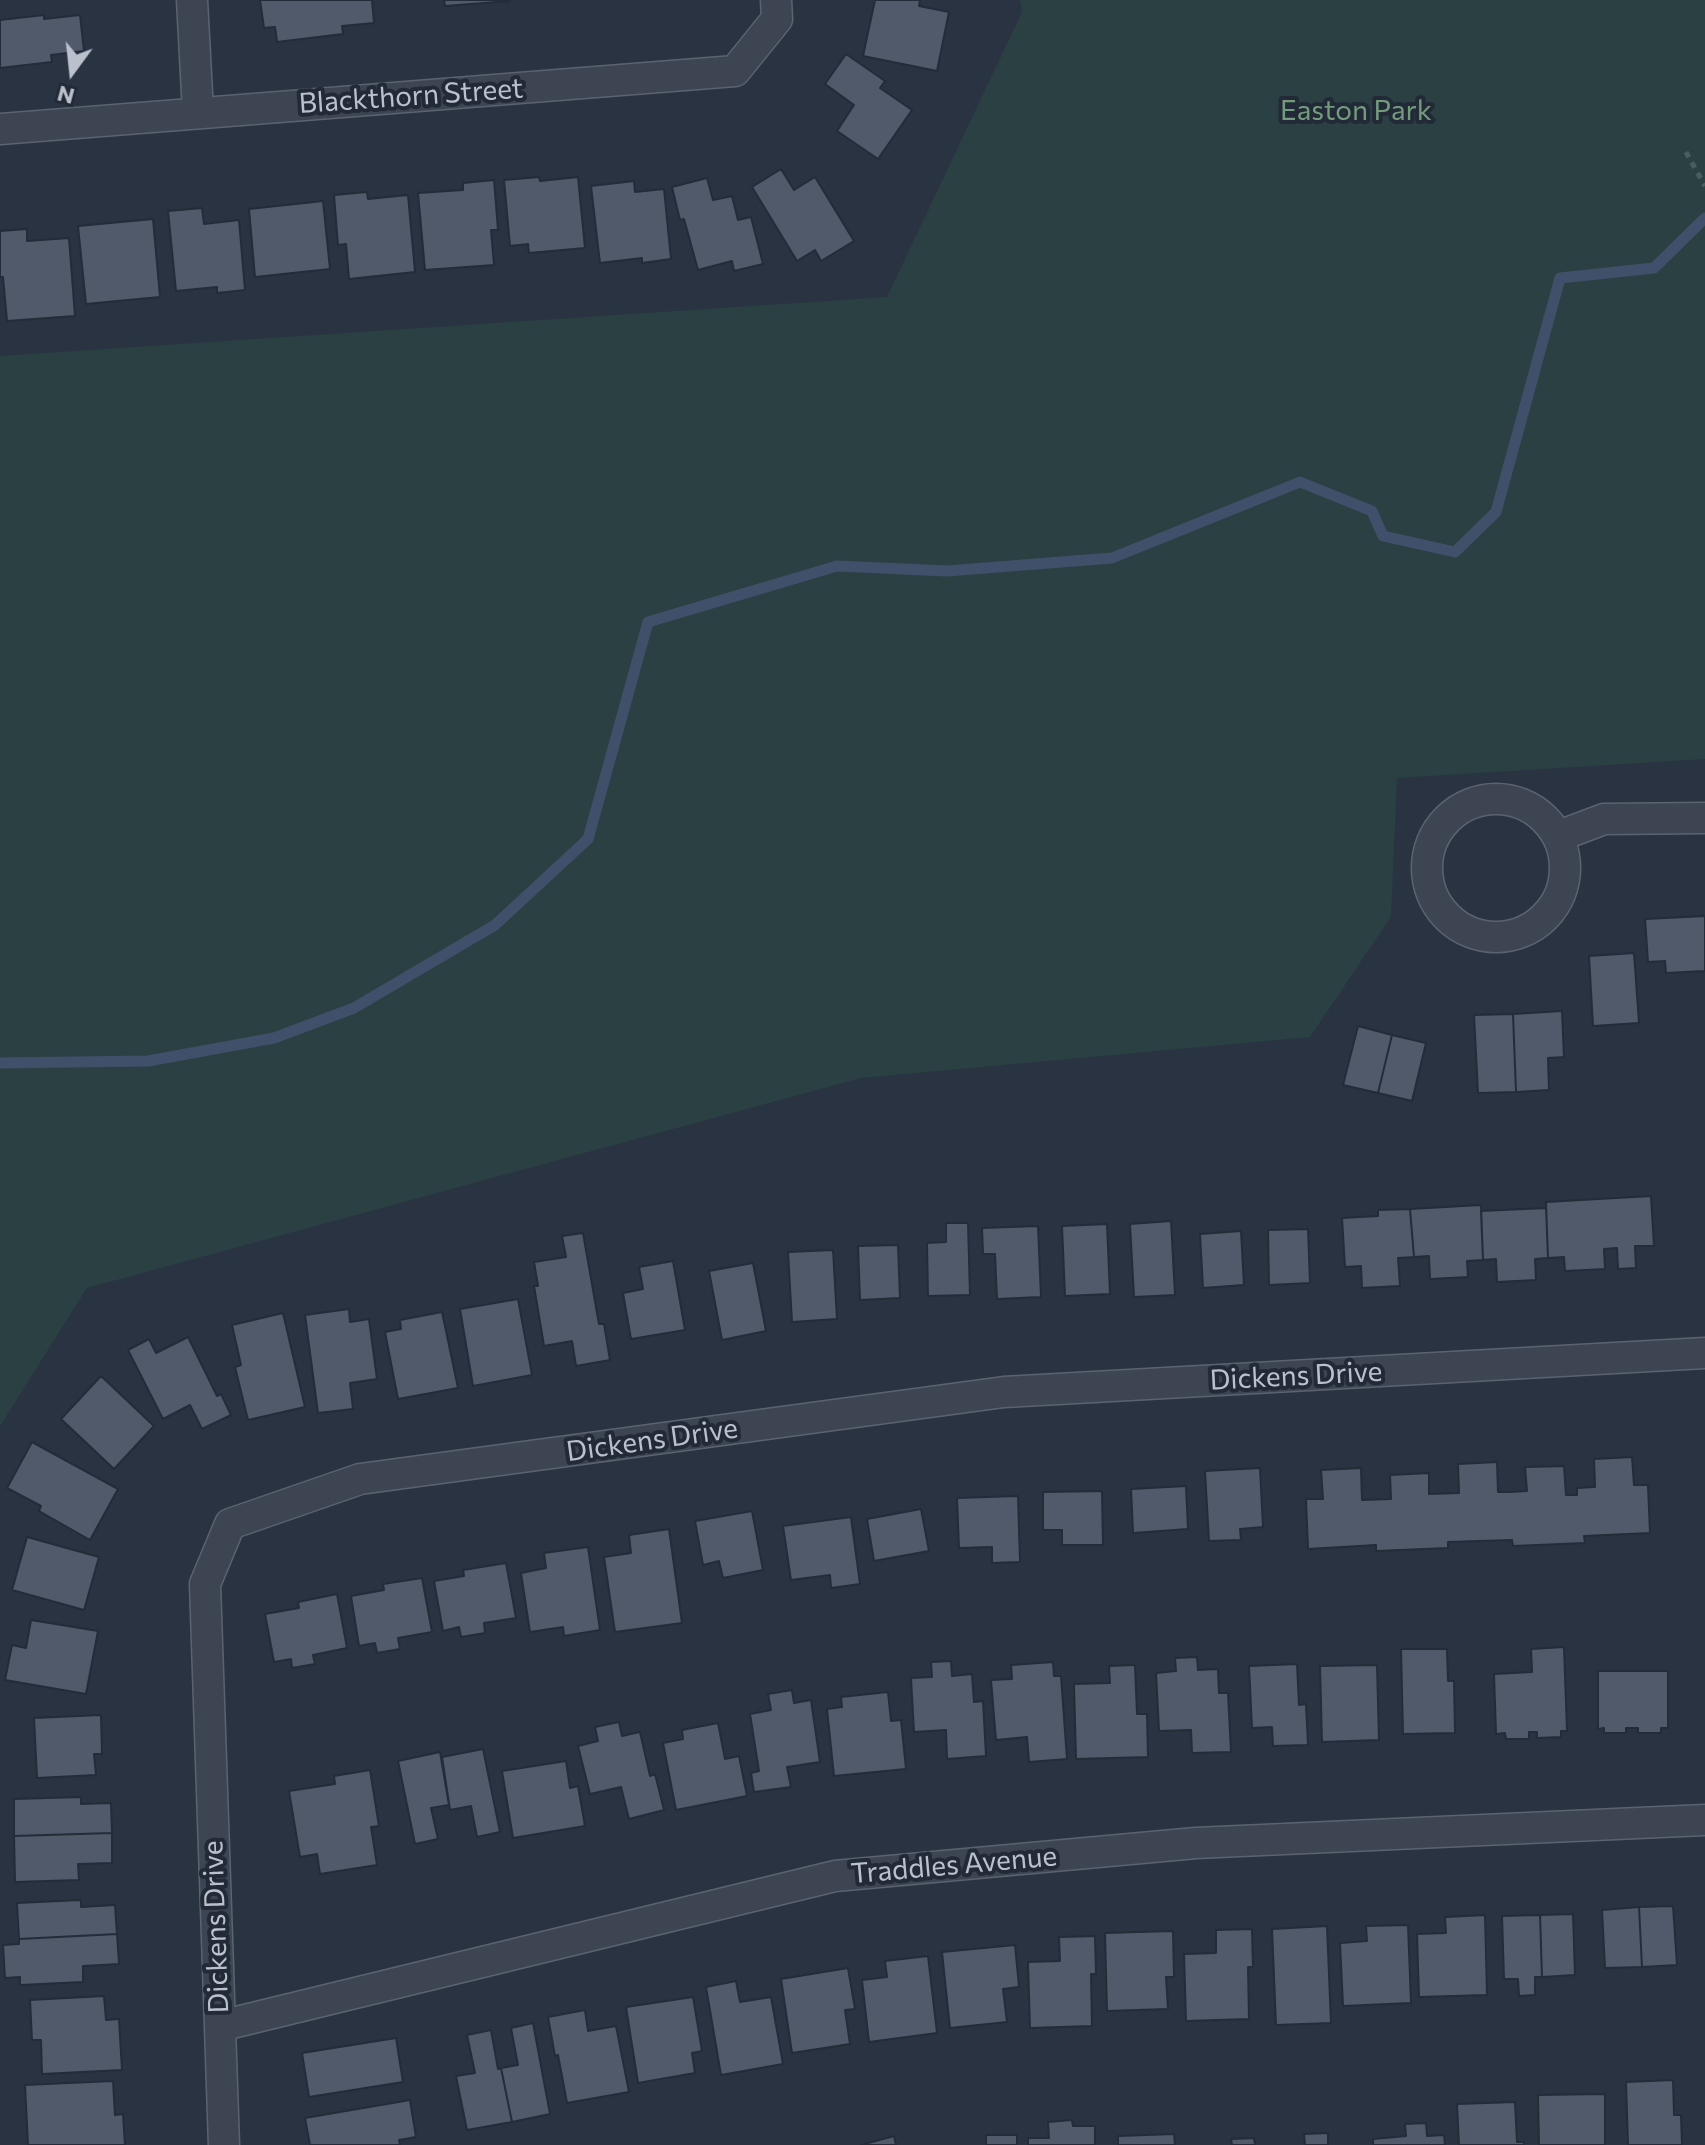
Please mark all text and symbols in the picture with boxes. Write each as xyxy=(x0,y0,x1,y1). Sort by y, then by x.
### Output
north arrow xyxy=(32,32,112,112)
street label: Blackthorn Street xyxy=(298,71,524,121)
text: N xyxy=(54,80,77,111)
park label: Easton Park xyxy=(1280,94,1432,128)
street label: Dickens Drive xyxy=(1209,1355,1383,1397)
street label: Dickens Drive xyxy=(564,1411,740,1469)
street label: Traddles Avenue xyxy=(850,1839,1058,1891)
street label: Dickens Drive xyxy=(196,1840,236,2014)

